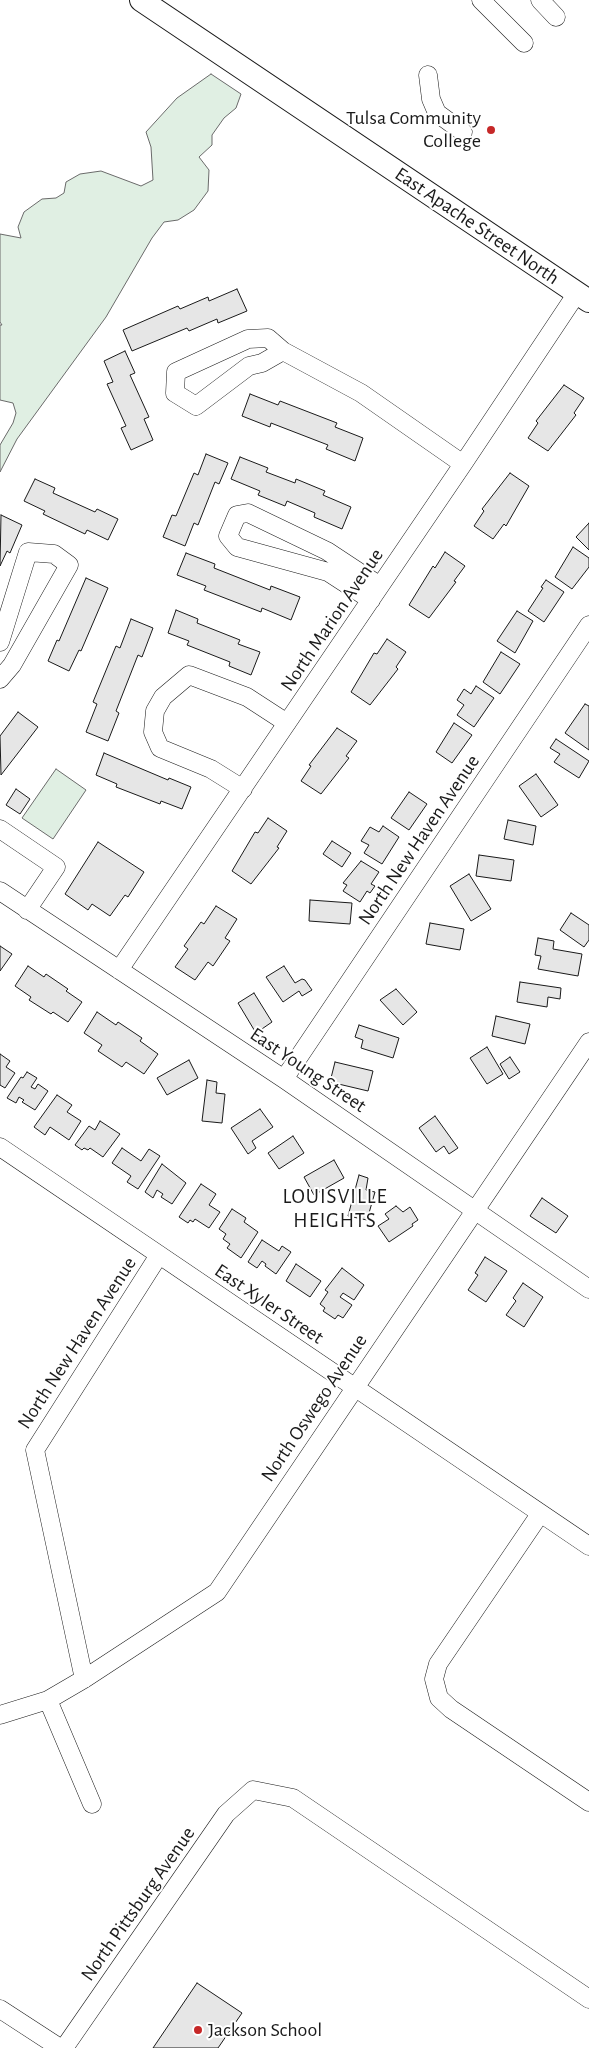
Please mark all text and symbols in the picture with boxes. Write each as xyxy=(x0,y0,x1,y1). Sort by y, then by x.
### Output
place label: Tulsa Community College xyxy=(346,106,481,153)
marker: Tulsa Community College xyxy=(485,124,497,136)
street label: East Apache Street North xyxy=(390,162,564,290)
street label: North Marion Avenue xyxy=(275,544,389,696)
street label: North New Haven Avenue xyxy=(353,750,485,930)
street label: East Young Street xyxy=(245,1022,371,1118)
district label: LOUISVILLE HEIGHTS xyxy=(281,1184,389,1234)
street label: North New Haven Avenue xyxy=(12,1252,142,1434)
street label: East Xyler Street xyxy=(210,1259,328,1349)
street label: North Oswego Avenue xyxy=(256,1330,372,1486)
street label: North Pittsburg Avenue xyxy=(76,1822,200,1986)
place label: Jackson School xyxy=(208,2018,322,2042)
marker: Jackson School xyxy=(192,2024,204,2036)

